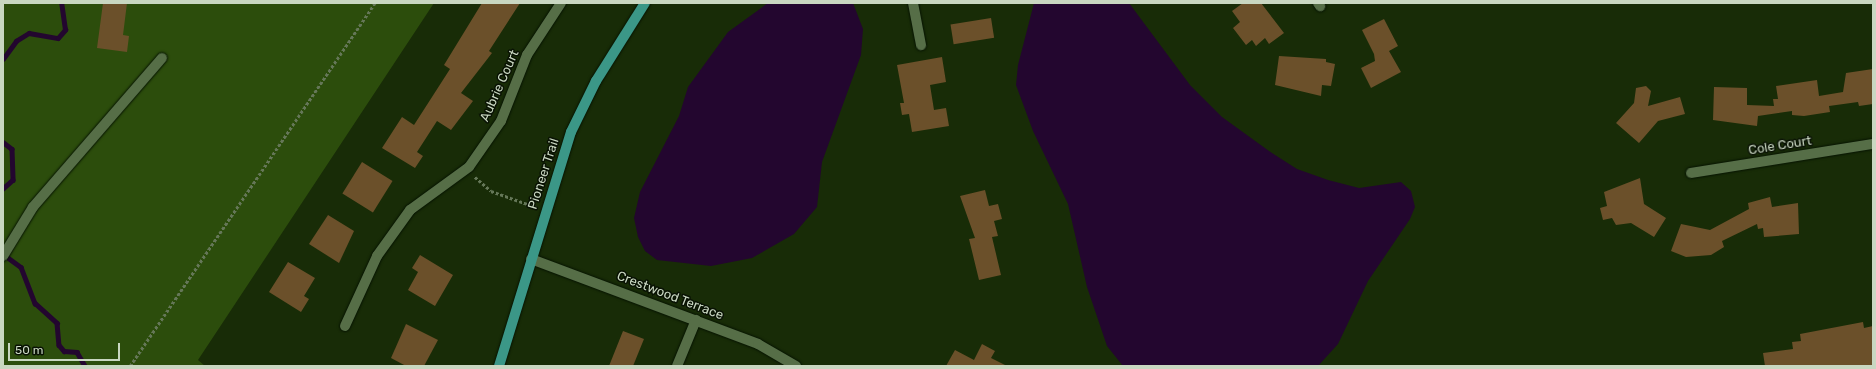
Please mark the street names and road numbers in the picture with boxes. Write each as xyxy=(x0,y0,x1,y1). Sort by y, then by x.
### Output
street label: Aubrie Court xyxy=(477,48,523,124)
street label: Cole Court xyxy=(1747,133,1813,159)
street label: Pioneer Trail xyxy=(525,136,563,212)
street label: Crestwood Terrace xyxy=(614,268,726,324)

